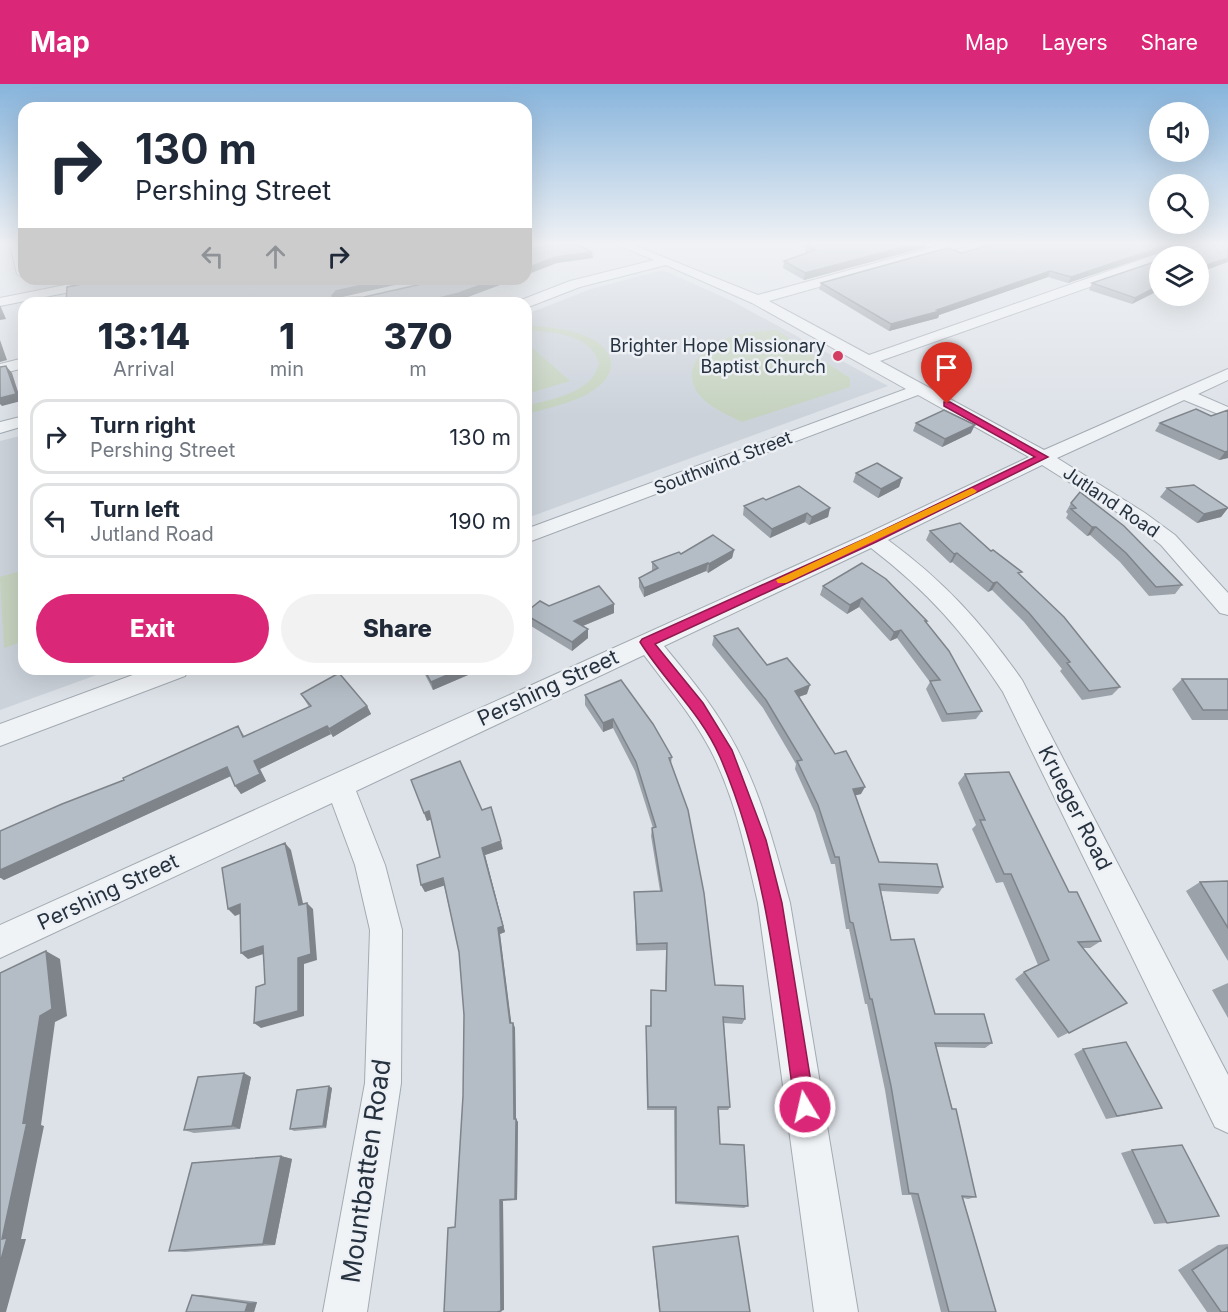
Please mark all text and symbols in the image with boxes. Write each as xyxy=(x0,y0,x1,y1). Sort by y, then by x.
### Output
text: Map xyxy=(30,25,90,59)
text: Map xyxy=(965,30,1009,55)
text: Layers xyxy=(1042,30,1108,55)
text: Share xyxy=(1141,30,1198,55)
map controls xyxy=(1149,102,1209,306)
button: sound xyxy=(1149,102,1209,162)
text: 130 m xyxy=(135,123,257,174)
icon: right xyxy=(36,126,114,204)
text: Pershing Street xyxy=(135,174,331,207)
button: search xyxy=(1149,174,1209,234)
icon: left xyxy=(196,240,229,273)
icon: ahead xyxy=(259,240,292,273)
icon: right xyxy=(322,240,355,273)
button: layers xyxy=(1149,246,1209,306)
text: 13:14 xyxy=(97,314,190,358)
text: 1 xyxy=(279,314,295,358)
text: 370 xyxy=(383,314,453,358)
place label: Brighter Hope Missionary Baptist Church xyxy=(610,335,826,377)
pin xyxy=(921,342,972,404)
marker: Brighter Hope Missionary Baptist Church xyxy=(831,349,845,363)
icon: arrive xyxy=(930,351,963,384)
text: Arrival xyxy=(113,357,175,381)
text: min xyxy=(270,357,304,381)
text: m xyxy=(409,357,427,381)
text: Turn right xyxy=(90,412,196,438)
icon: right xyxy=(39,420,72,453)
text: 130 m xyxy=(449,424,511,450)
street label: Southwind Street xyxy=(651,427,795,499)
text: Pershing Street xyxy=(90,438,235,462)
street label: Jutland Road xyxy=(1059,462,1163,541)
text: Turn left xyxy=(90,496,180,522)
icon: left xyxy=(39,504,72,537)
text: 190 m xyxy=(449,508,511,534)
text: Jutland Road xyxy=(90,522,214,546)
button: Exit xyxy=(36,594,269,663)
button: Share xyxy=(281,594,514,663)
street label: Pershing Street xyxy=(473,644,622,731)
street label: Krueger Road xyxy=(1033,741,1118,874)
street label: Pershing Street xyxy=(33,848,182,935)
street label: Mountbatten Road xyxy=(334,1057,397,1285)
position arrow xyxy=(773,1075,837,1139)

